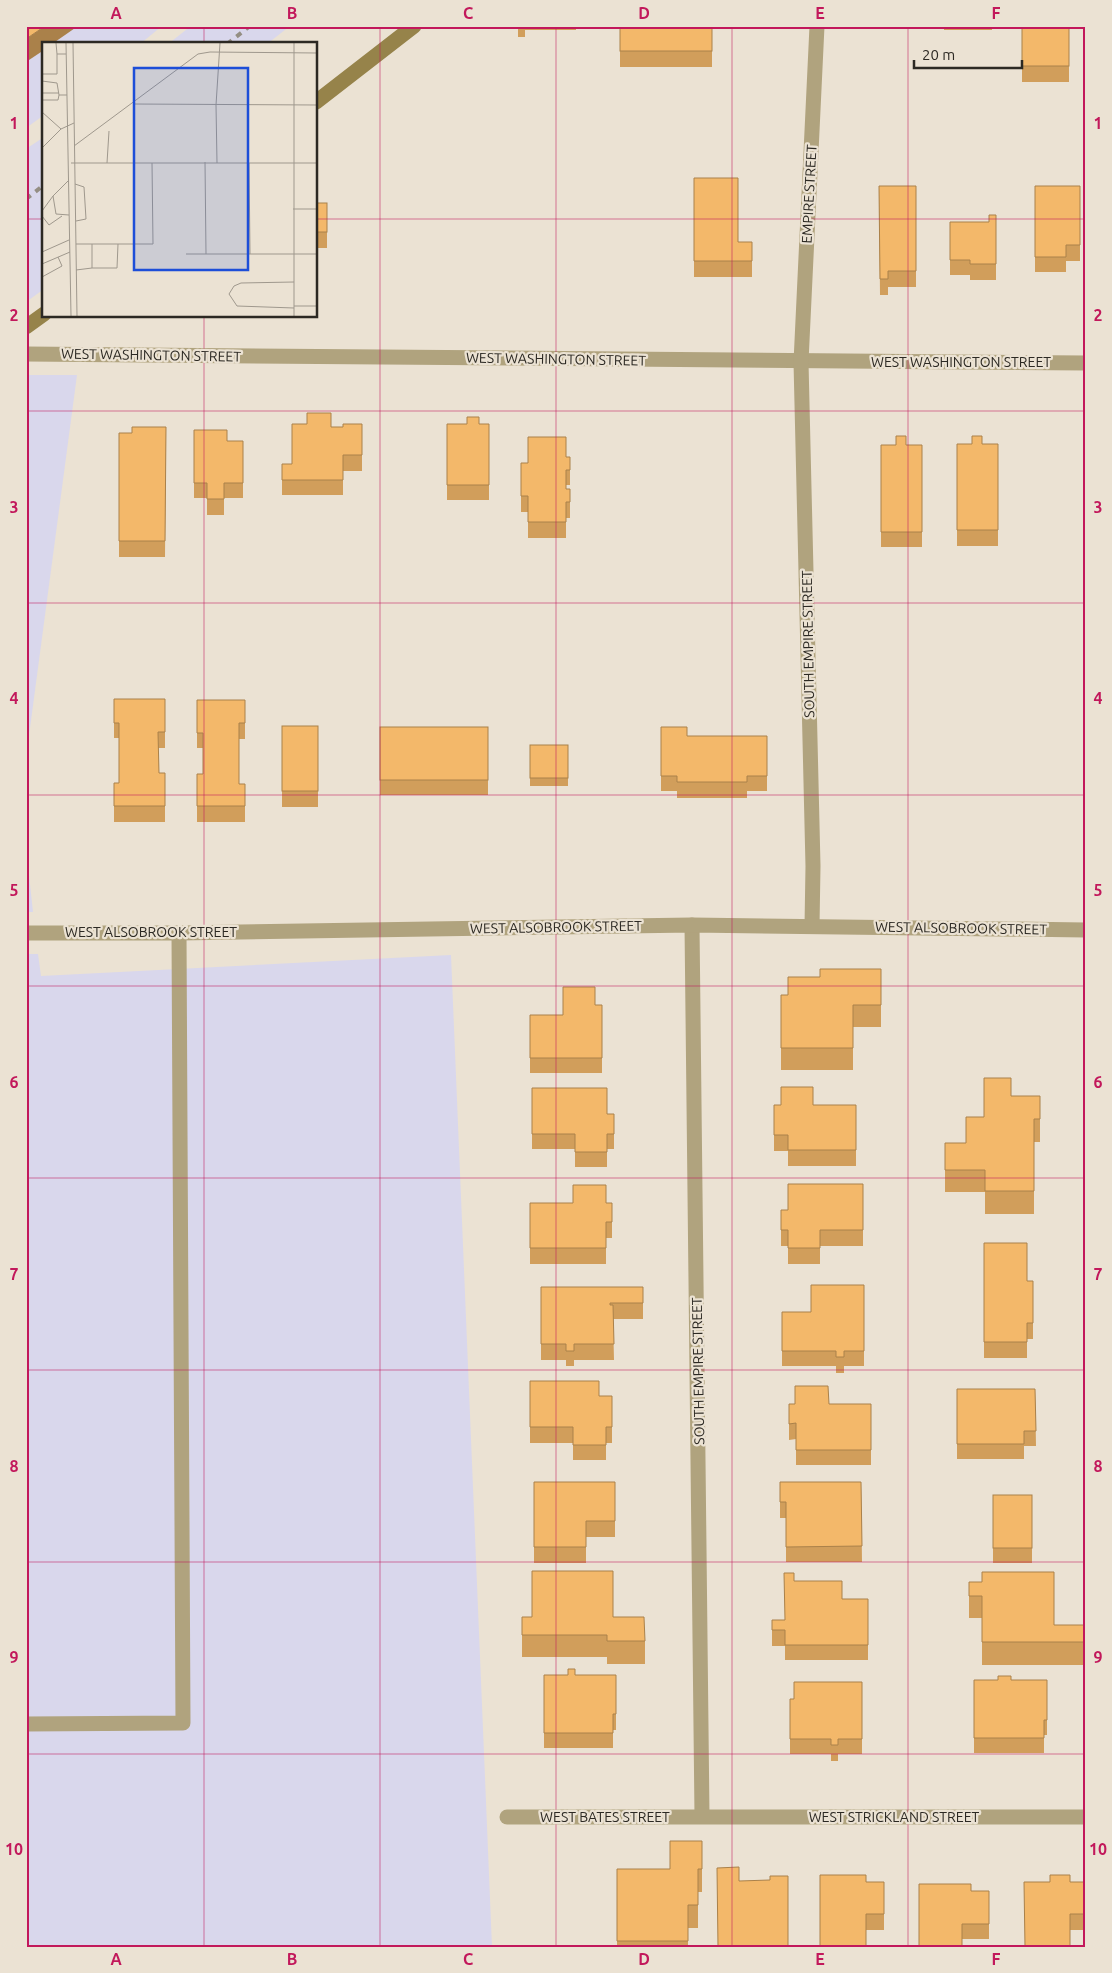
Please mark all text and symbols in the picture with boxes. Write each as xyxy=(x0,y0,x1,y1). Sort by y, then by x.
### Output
text: A xyxy=(110,4,122,22)
text: B xyxy=(287,4,297,22)
text: C xyxy=(463,4,473,22)
text: D xyxy=(638,4,650,22)
text: E xyxy=(815,4,825,22)
text: F xyxy=(992,4,1001,22)
scale bar xyxy=(914,38,1022,70)
inset map xyxy=(42,42,318,318)
text: 20 m xyxy=(922,46,955,63)
text: 1 xyxy=(9,114,19,132)
text: 1 xyxy=(1093,114,1103,132)
street label: EMPIRE STREET xyxy=(798,144,820,244)
text: 2 xyxy=(9,306,19,324)
text: 2 xyxy=(1093,306,1103,324)
street label: WEST WASHINGTON STREET xyxy=(61,345,241,365)
street label: WEST WASHINGTON STREET xyxy=(466,349,646,369)
street label: WEST WASHINGTON STREET xyxy=(871,354,1051,370)
text: 3 xyxy=(9,498,19,516)
text: 3 xyxy=(1093,498,1103,516)
street label: SOUTH EMPIRE STREET xyxy=(799,570,817,718)
text: 4 xyxy=(9,689,19,707)
text: 4 xyxy=(1093,689,1103,707)
text: 5 xyxy=(9,881,19,899)
text: 5 xyxy=(1093,881,1103,899)
street label: WEST ALSOBROOK STREET xyxy=(470,917,642,937)
street label: WEST ALSOBROOK STREET xyxy=(875,918,1047,938)
street label: WEST ALSOBROOK STREET xyxy=(65,924,237,940)
text: 6 xyxy=(9,1073,19,1091)
text: 6 xyxy=(1093,1073,1103,1091)
text: 7 xyxy=(9,1265,19,1283)
text: 7 xyxy=(1093,1265,1103,1283)
street label: SOUTH EMPIRE STREET xyxy=(689,1297,707,1445)
text: 8 xyxy=(9,1457,19,1475)
text: 8 xyxy=(1093,1457,1103,1475)
text: 9 xyxy=(9,1648,19,1666)
text: 9 xyxy=(1093,1648,1103,1666)
street label: WEST BATES STREET xyxy=(540,1809,670,1825)
street label: WEST STRICKLAND STREET xyxy=(809,1809,980,1825)
text: 10 xyxy=(5,1840,23,1858)
text: 10 xyxy=(1089,1840,1107,1858)
text: A xyxy=(110,1950,122,1968)
text: B xyxy=(287,1950,297,1968)
text: C xyxy=(463,1950,473,1968)
text: D xyxy=(638,1950,650,1968)
text: E xyxy=(815,1950,825,1968)
text: F xyxy=(992,1950,1001,1968)

